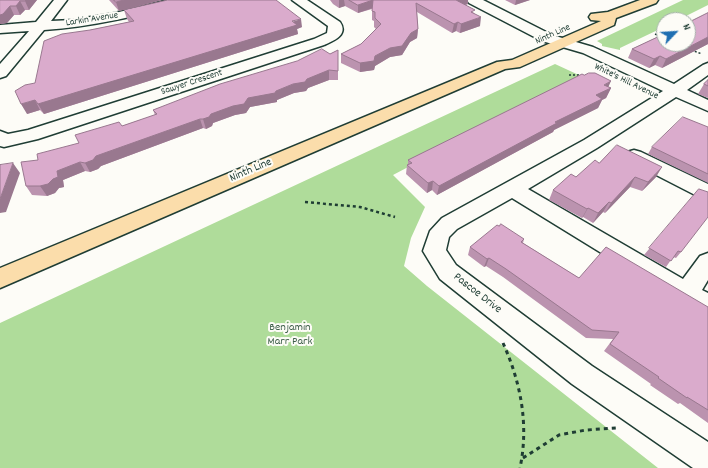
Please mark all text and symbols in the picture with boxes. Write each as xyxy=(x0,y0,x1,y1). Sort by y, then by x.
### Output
street label: Larkin Avenue xyxy=(65,10,119,30)
north arrow xyxy=(656,12,696,52)
street label: Ninth Line xyxy=(534,22,572,48)
text: N xyxy=(678,22,694,33)
street label: White's Hill Avenue xyxy=(592,61,660,103)
street label: Sawyer Crescent xyxy=(160,67,224,99)
street label: Ninth Line xyxy=(228,156,274,186)
street label: Pascoe Drive xyxy=(450,271,504,317)
park label: Benjamin Marr Park xyxy=(268,321,312,349)

